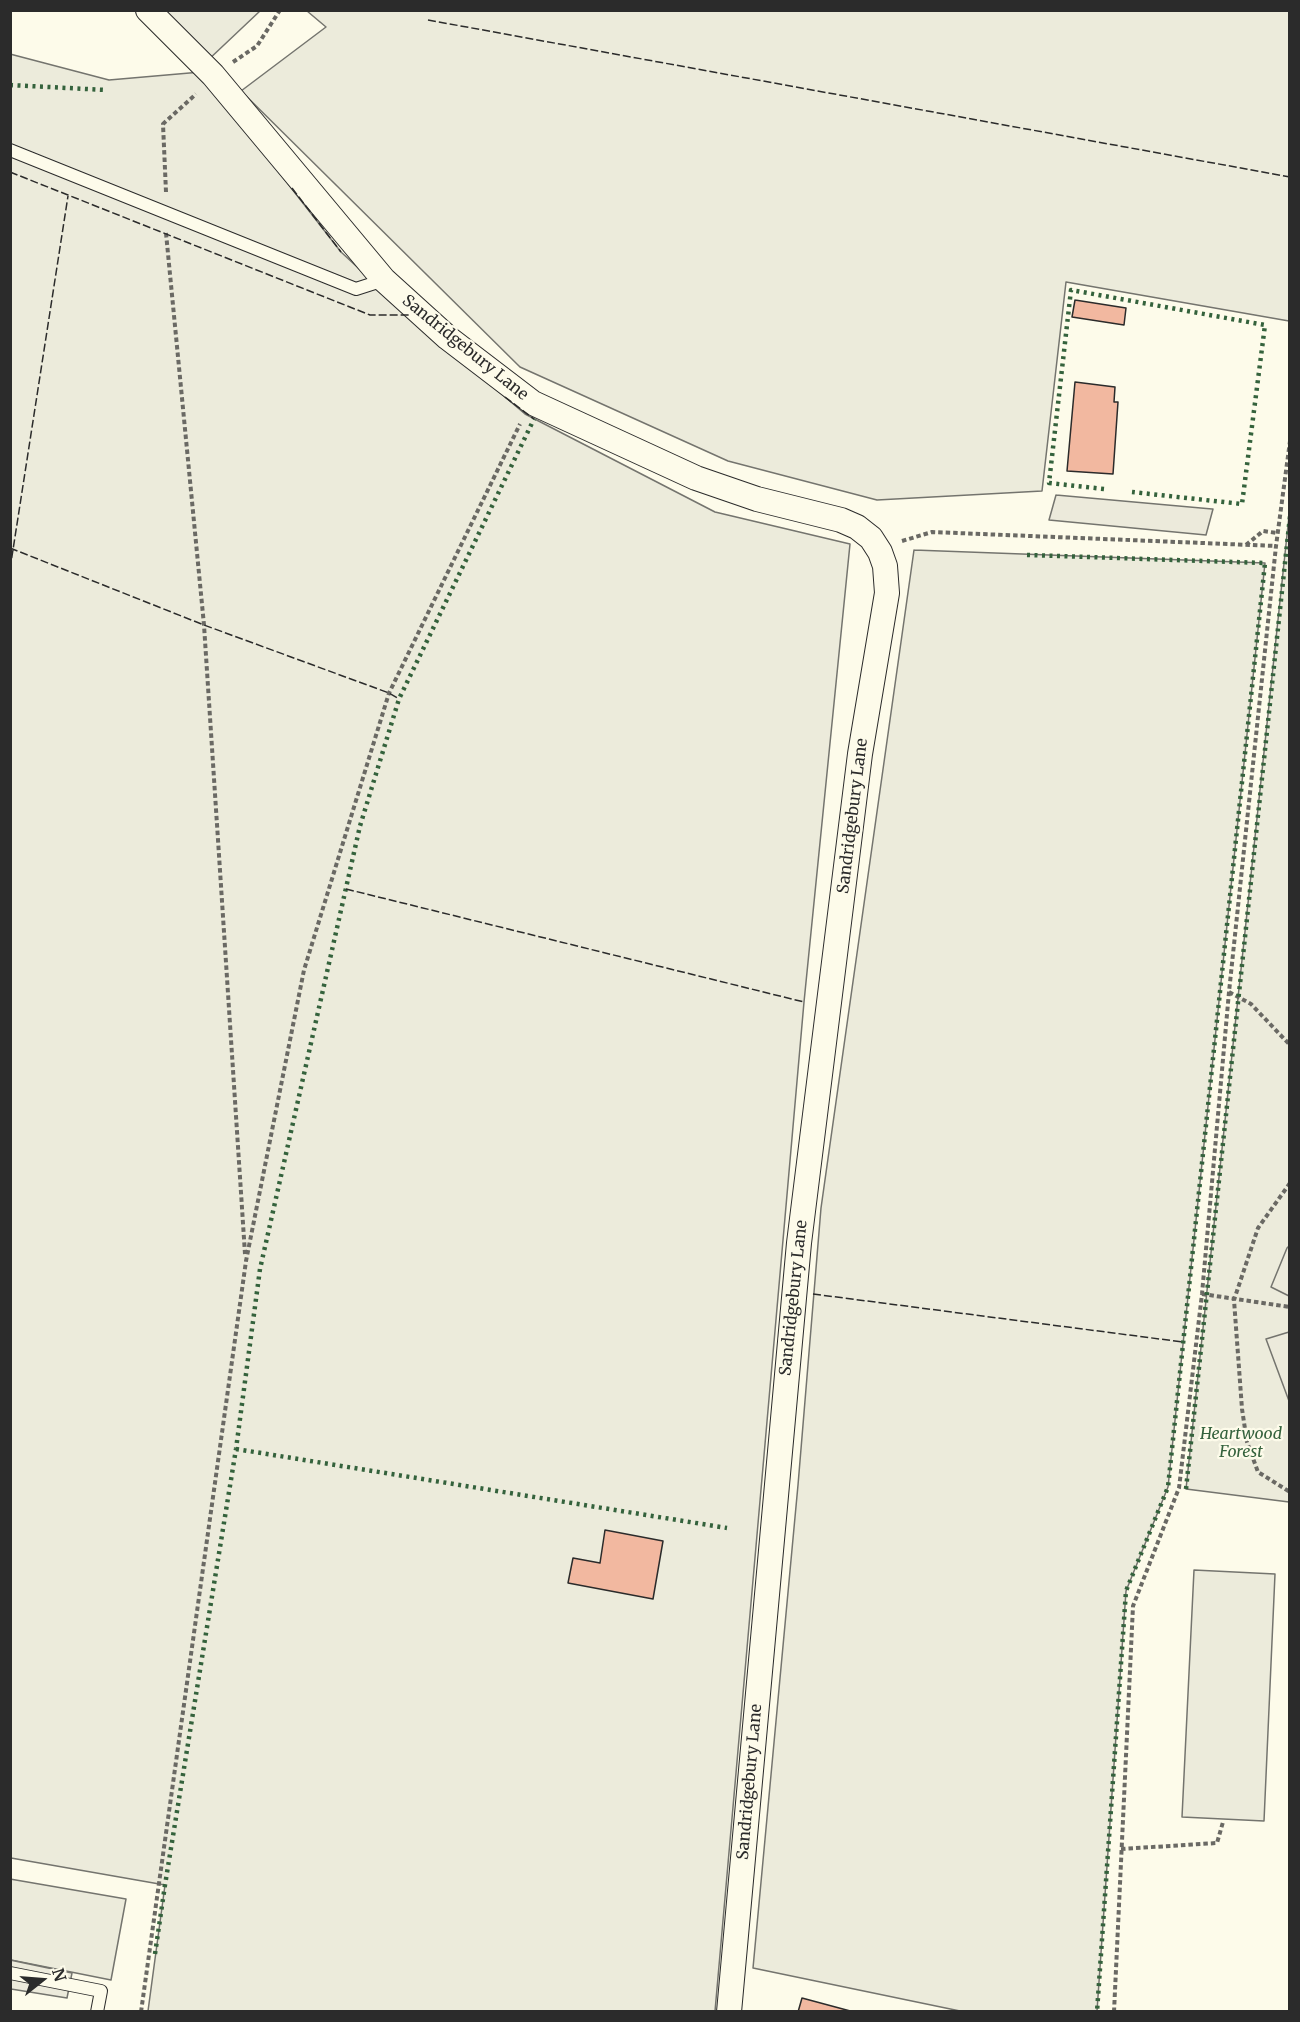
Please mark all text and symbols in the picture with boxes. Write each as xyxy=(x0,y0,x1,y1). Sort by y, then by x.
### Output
street label: Sandridgebury Lane xyxy=(398,291,532,405)
street label: Sandridgebury Lane xyxy=(834,737,872,895)
street label: Sandridgebury Lane xyxy=(776,1219,812,1377)
park label: Heartwood Forest xyxy=(1200,1424,1282,1462)
street label: Sandridgebury Lane xyxy=(734,1703,766,1861)
north arrow xyxy=(12,1950,72,2010)
text: N xyxy=(48,1966,71,1984)

